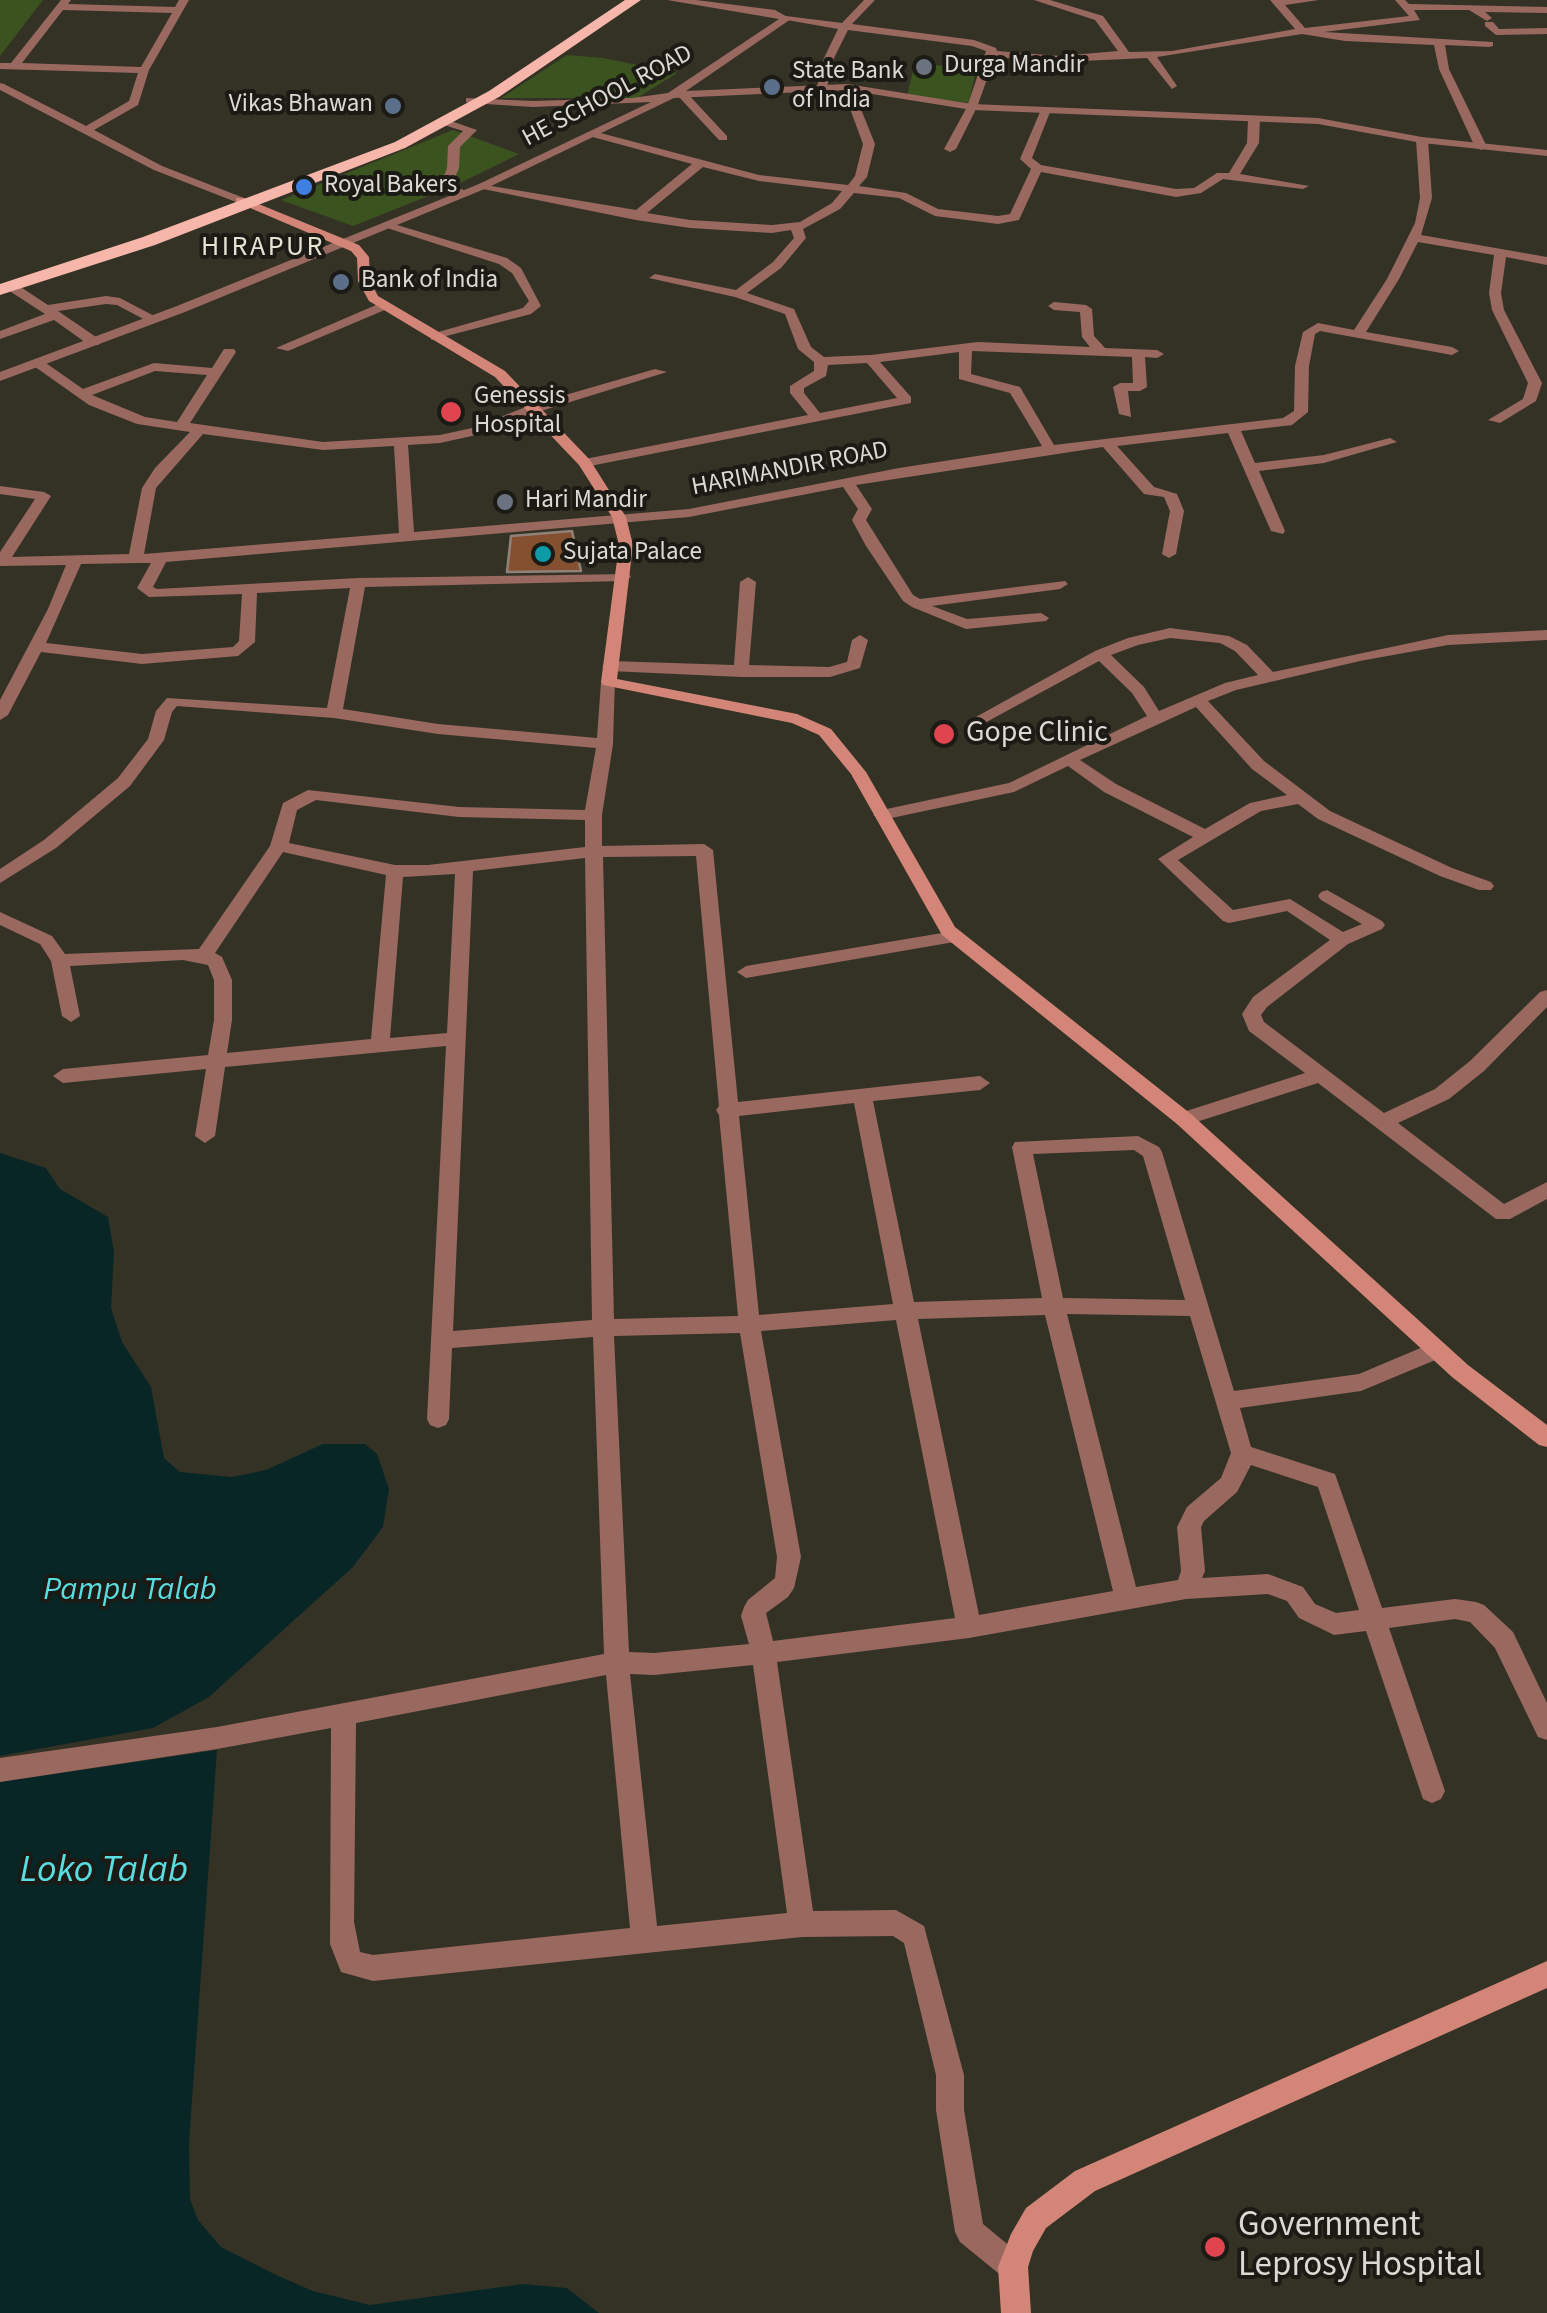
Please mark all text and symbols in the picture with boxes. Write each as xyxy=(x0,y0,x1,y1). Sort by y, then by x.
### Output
street label: HE SCHOOL ROAD xyxy=(518,40,698,154)
place label: Durga Mandir xyxy=(944,52,1084,82)
marker: Durga Mandir xyxy=(913,56,935,78)
place label: State Bank of India xyxy=(792,58,904,117)
marker: State Bank of India xyxy=(761,76,783,98)
place label: Vikas Bhawan xyxy=(229,91,373,121)
marker: Vikas Bhawan xyxy=(382,95,404,117)
place label: Royal Bakers xyxy=(324,172,457,202)
marker: Royal Bakers xyxy=(293,176,315,198)
district label: HIRAPUR xyxy=(201,232,325,266)
place label: Bank of India xyxy=(361,267,498,297)
marker: Bank of India xyxy=(330,271,352,293)
place label: Genessis Hospital xyxy=(474,383,565,442)
marker: Genessis Hospital xyxy=(438,399,464,425)
street label: HARIMANDIR ROAD xyxy=(689,436,891,504)
place label: Hari Mandir xyxy=(525,487,647,517)
marker: Hari Mandir xyxy=(494,491,516,513)
place label: Sujata Palace xyxy=(563,539,702,569)
marker: Sujata Palace xyxy=(532,543,554,565)
place label: Gope Clinic xyxy=(966,716,1108,752)
marker: Gope Clinic xyxy=(931,721,957,747)
water label: Pampu Talab xyxy=(43,1573,217,1611)
water label: Loko Talab xyxy=(20,1850,188,1896)
place label: Government Leprosy Hospital xyxy=(1238,2206,1482,2288)
marker: Government Leprosy Hospital xyxy=(1202,2234,1228,2260)

